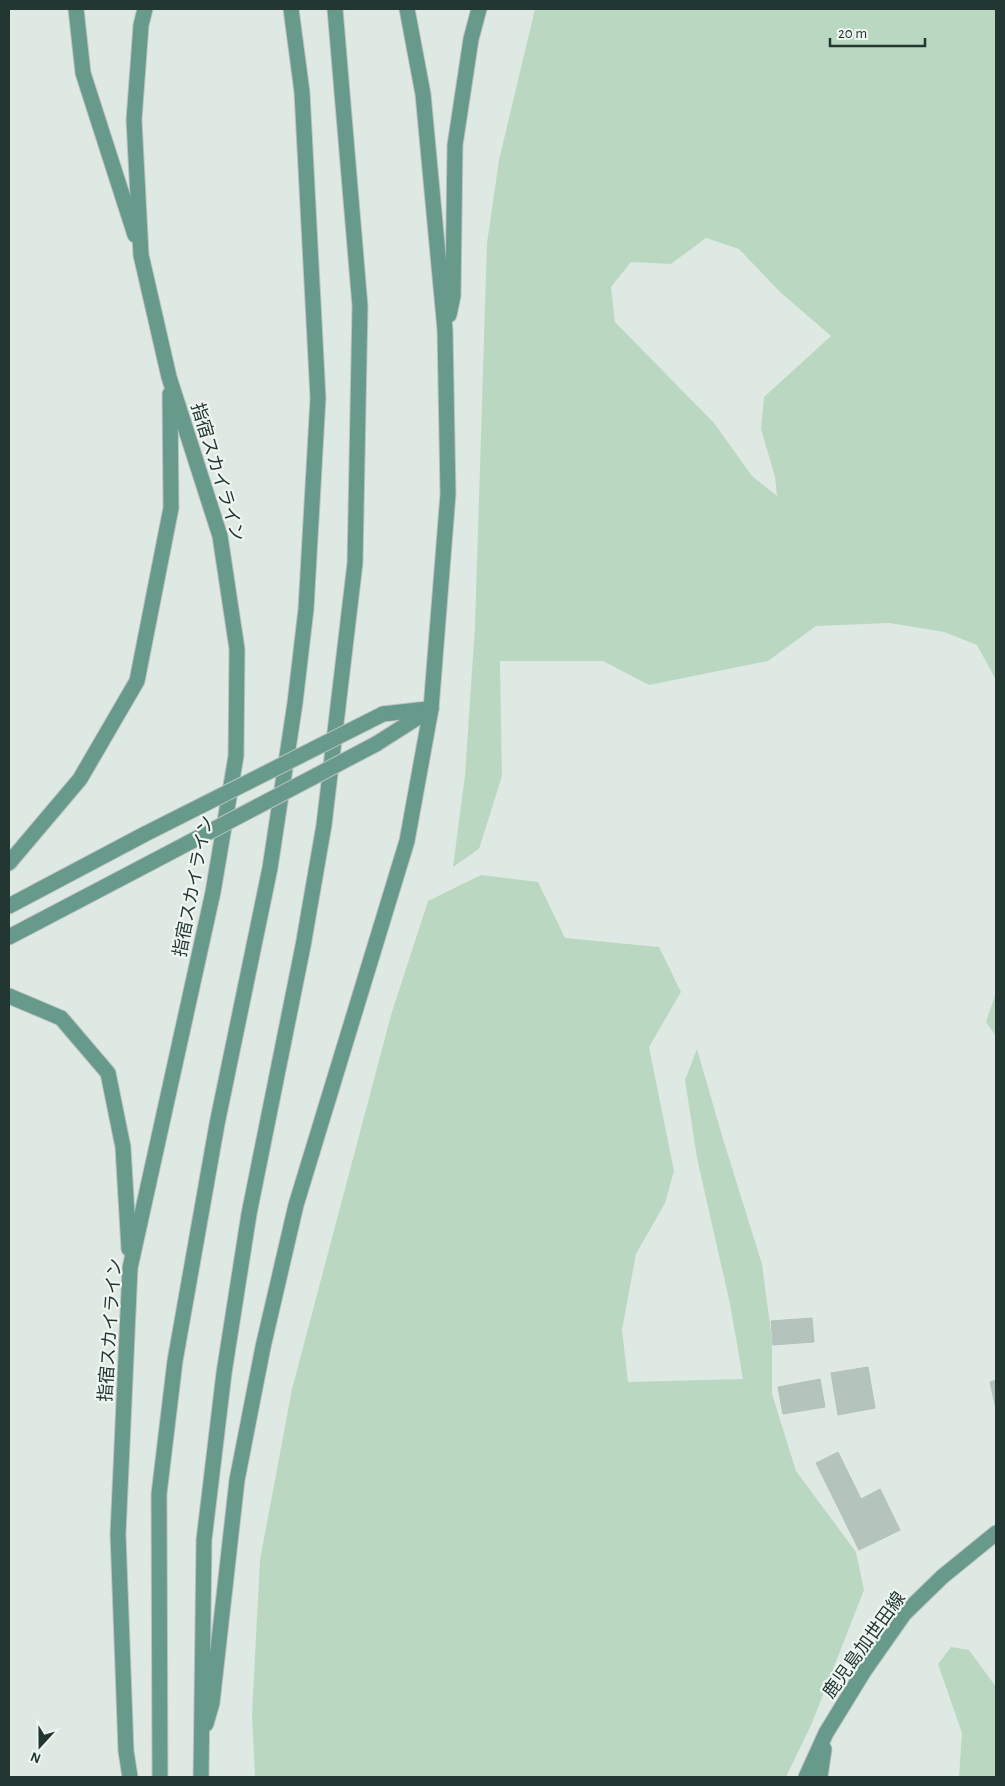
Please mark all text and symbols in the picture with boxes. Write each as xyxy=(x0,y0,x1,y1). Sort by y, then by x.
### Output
scale bar xyxy=(830,15,925,47)
text: 20 m xyxy=(838,26,867,41)
street label: 指宿スカイライン xyxy=(187,400,249,544)
street label: 指宿スカイライン xyxy=(169,813,217,959)
street label: 指宿スカイライン xyxy=(95,1257,125,1403)
street label: 鹿児島加世田線 xyxy=(819,1588,909,1702)
north arrow xyxy=(15,1721,65,1771)
text: N xyxy=(29,1749,43,1765)

